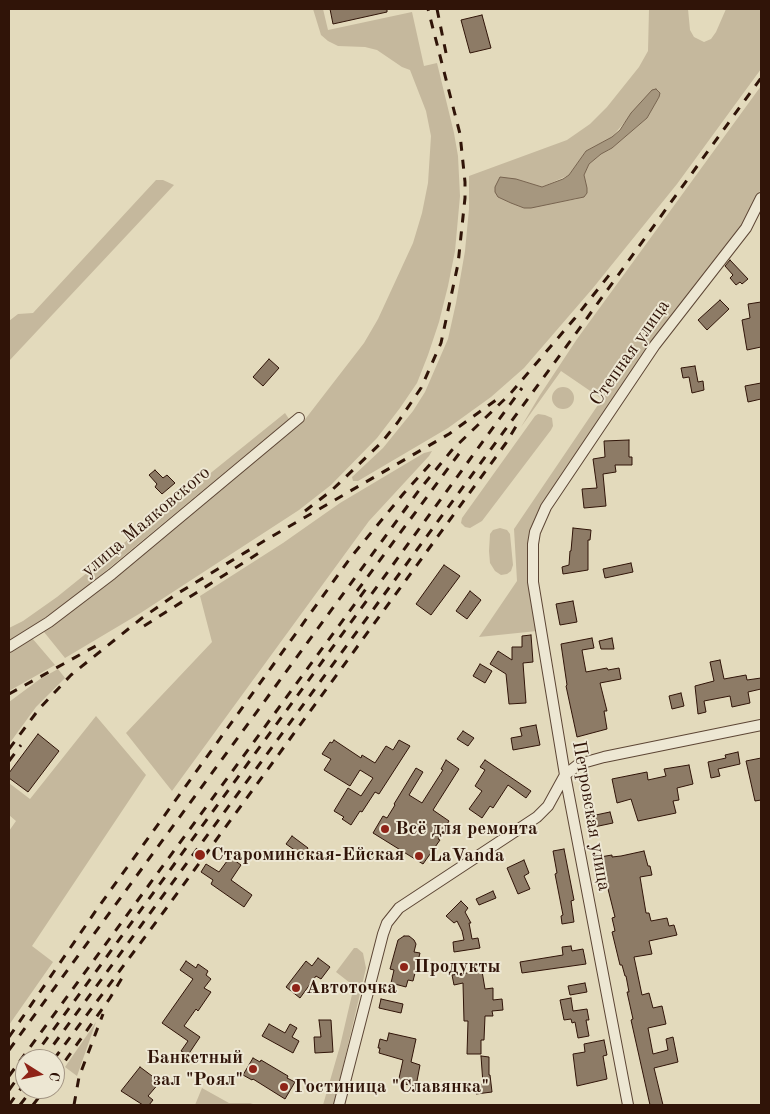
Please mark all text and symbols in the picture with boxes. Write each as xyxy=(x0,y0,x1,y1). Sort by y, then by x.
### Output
street label: Степная улица xyxy=(585,295,675,411)
street label: улица Маяковского xyxy=(77,461,215,583)
street label: Петровская улица xyxy=(567,739,615,893)
place label: Всё для ремонта xyxy=(395,818,538,840)
marker: Всё для ремонта xyxy=(379,823,391,835)
place label: Староминская-Ейская xyxy=(211,844,404,866)
place label: LaVanda xyxy=(429,845,504,867)
marker: Староминская-Ейская xyxy=(193,848,207,862)
marker: LaVanda xyxy=(413,850,425,862)
place label: Продукты xyxy=(414,956,501,978)
marker: Продукты xyxy=(398,961,410,973)
place label: Автоточка xyxy=(306,977,397,999)
marker: Автоточка xyxy=(290,982,302,994)
place label: Банкетный зал "Роял" xyxy=(146,1047,243,1091)
north arrow xyxy=(15,1049,65,1099)
marker: Банкетный зал "Роял" xyxy=(247,1063,259,1075)
text: С xyxy=(46,1071,61,1082)
place label: Гостиница "Славянка" xyxy=(294,1076,489,1098)
marker: Гостиница "Славянка" xyxy=(278,1081,290,1093)

